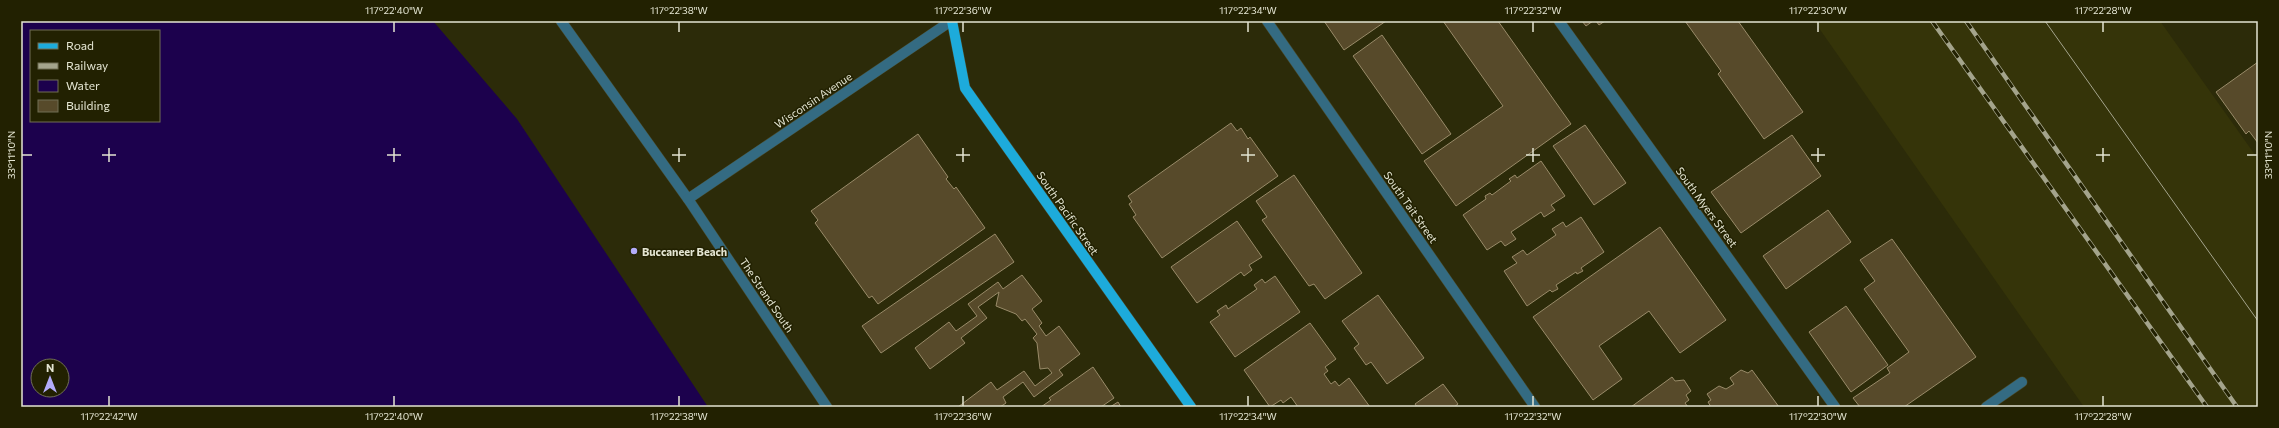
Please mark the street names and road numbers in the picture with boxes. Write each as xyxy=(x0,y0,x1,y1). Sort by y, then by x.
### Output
street label: Wisconsin Avenue xyxy=(772,69,854,131)
street label: South Myers Street xyxy=(1674,164,1741,250)
street label: South Pacific Street xyxy=(1034,169,1102,258)
street label: South Tait Street xyxy=(1381,169,1441,246)
street label: The Strand South xyxy=(737,255,797,335)

